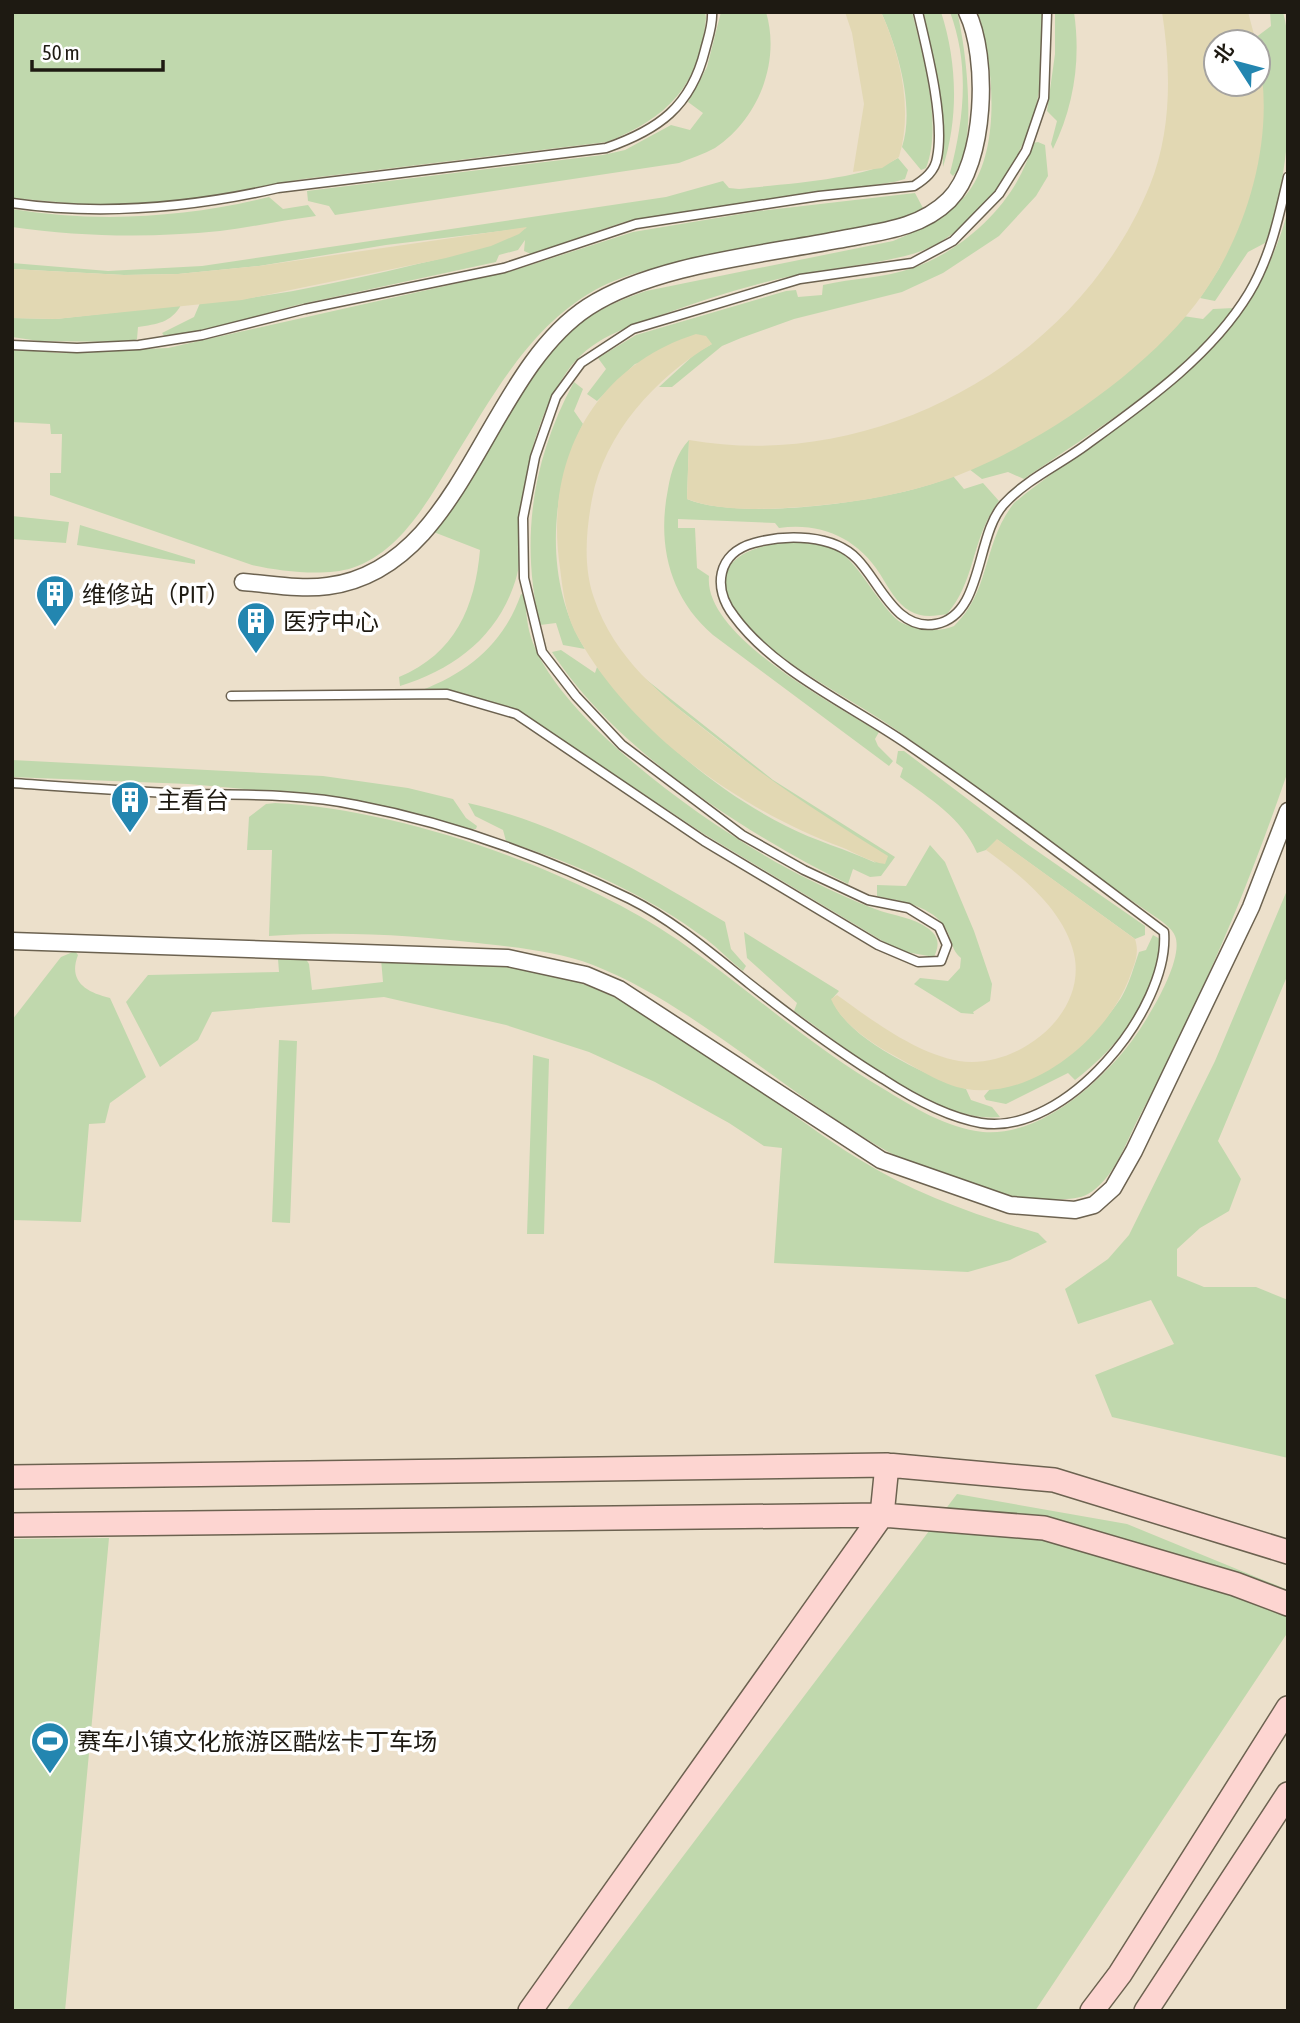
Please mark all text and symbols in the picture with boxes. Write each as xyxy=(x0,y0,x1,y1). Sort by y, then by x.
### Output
scale bar xyxy=(32,28,163,72)
north arrow xyxy=(1202,28,1272,98)
text: 北 xyxy=(1209,39,1238,67)
text: 50 m xyxy=(42,40,80,64)
building icon: 维修站（PIT） xyxy=(34,573,76,628)
place label: 维修站（PIT） xyxy=(82,581,230,608)
building icon: 医疗中心 xyxy=(235,600,277,655)
place label: 医疗中心 xyxy=(283,608,379,635)
building icon: 主看台 xyxy=(109,779,151,834)
place label: 主看台 xyxy=(157,787,229,814)
sports icon: 赛车小镇文化旅游区酷炫卡丁车场 xyxy=(29,1720,71,1775)
place label: 赛车小镇文化旅游区酷炫卡丁车场 xyxy=(77,1728,437,1755)

